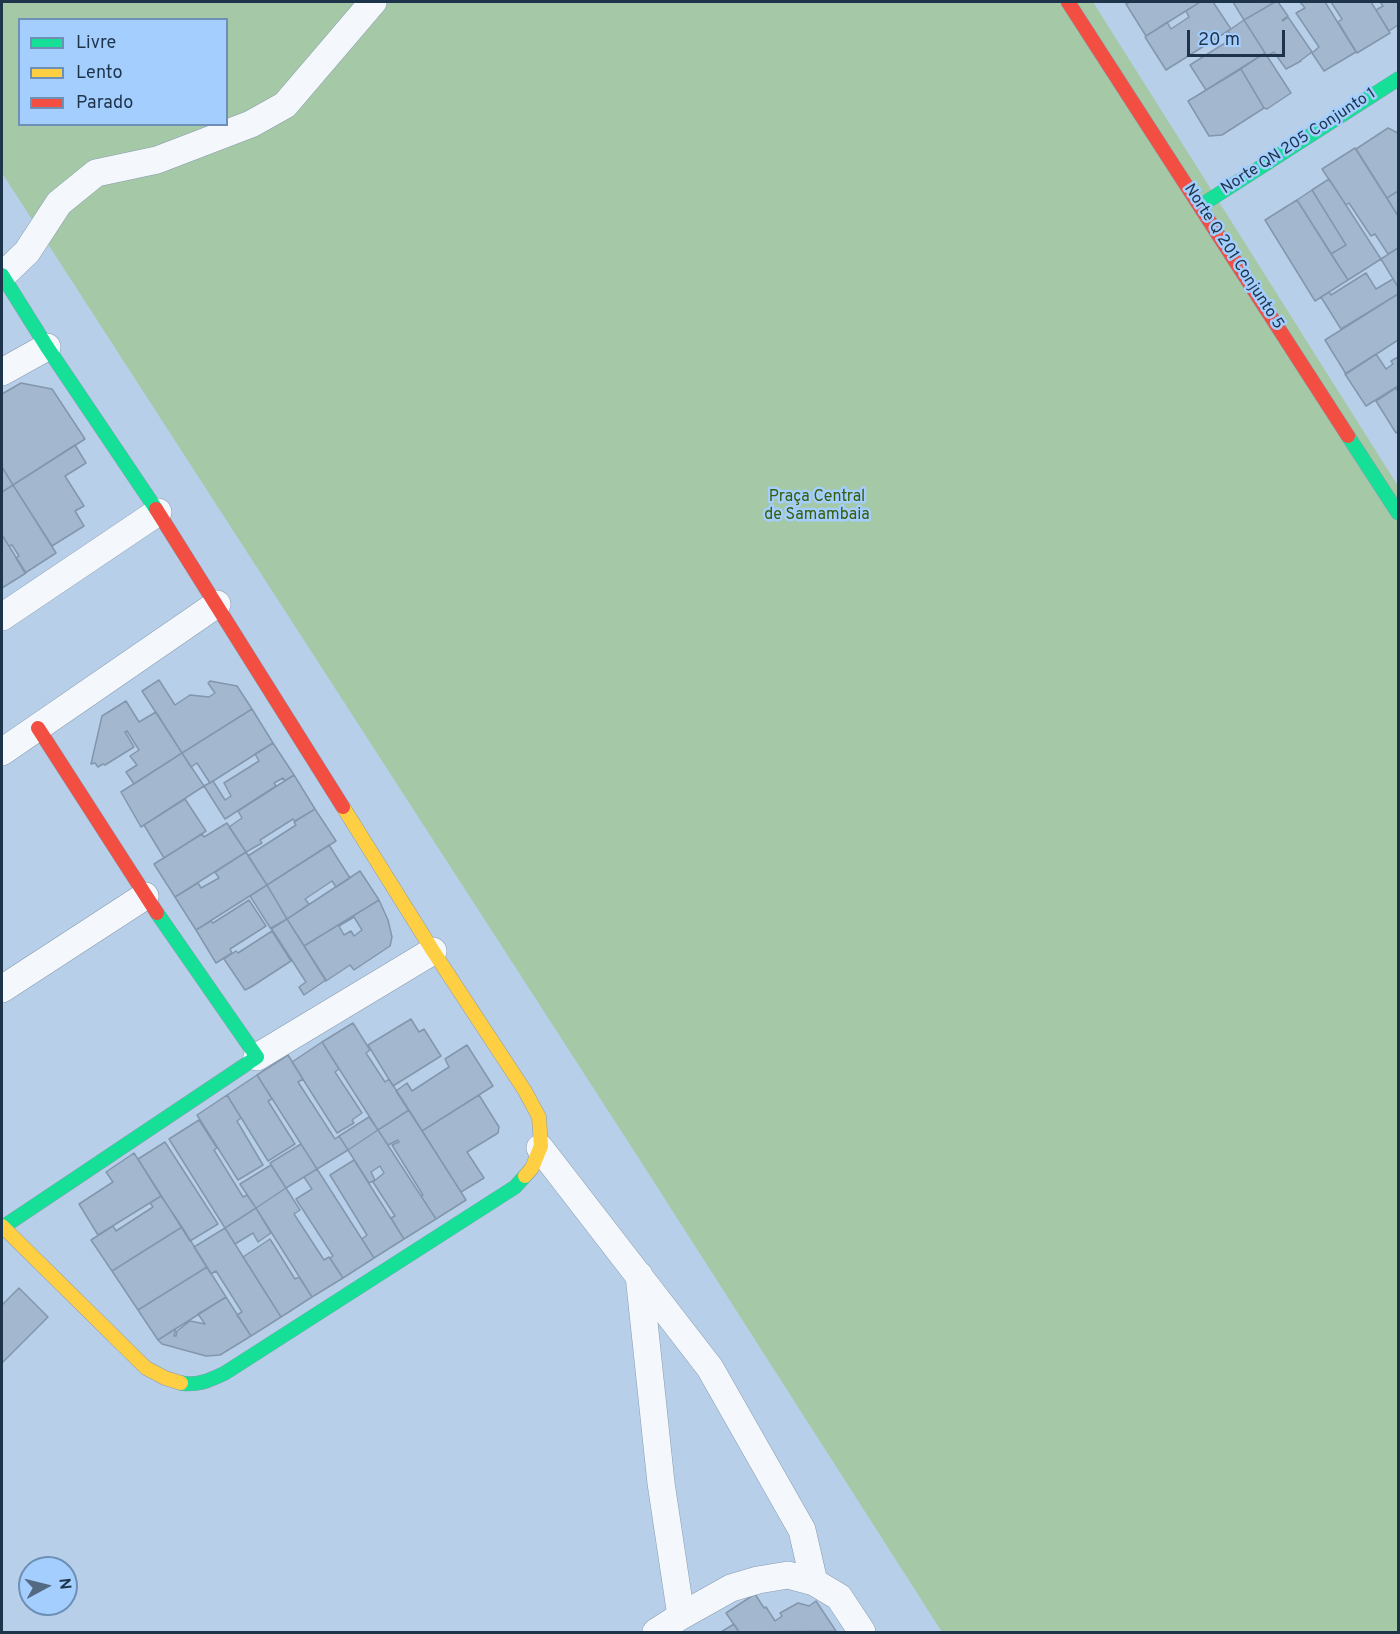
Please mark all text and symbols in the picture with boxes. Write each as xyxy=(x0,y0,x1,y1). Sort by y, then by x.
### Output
legend xyxy=(18,18,228,126)
scale bar xyxy=(1190,18,1288,56)
text: 20 m xyxy=(1198,29,1240,52)
text: Livre xyxy=(76,32,116,55)
text: Lento xyxy=(76,62,122,85)
street label: Norte QN 205 Conjunto 1 xyxy=(1218,85,1380,199)
text: Parado xyxy=(76,92,133,115)
street label: Norte Q 201 Conjunto 5 xyxy=(1179,181,1287,333)
park label: Praça Central de Samambaia xyxy=(764,488,870,526)
north arrow xyxy=(18,1556,78,1616)
text: N xyxy=(53,1577,75,1591)

